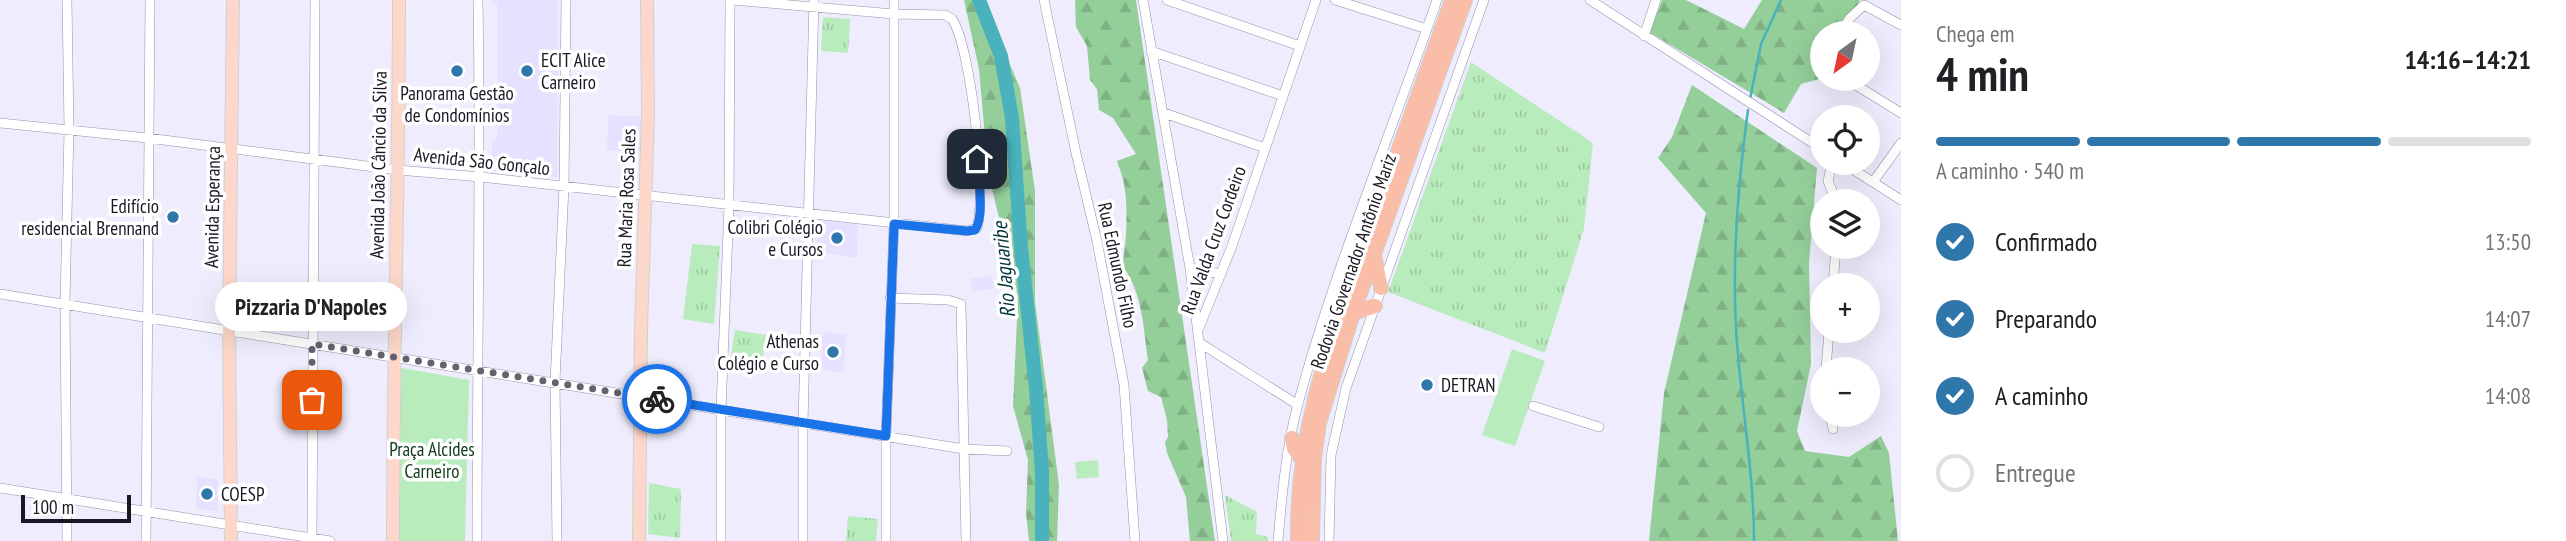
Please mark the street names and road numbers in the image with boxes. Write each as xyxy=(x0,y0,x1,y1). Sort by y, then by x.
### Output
street label: Avenida João Câncio da Silva xyxy=(364,71,392,259)
street label: Rua Maria Rosa Sales xyxy=(612,128,640,268)
street label: Avenida São Gonçalo xyxy=(413,142,551,180)
street label: Avenida Esperança xyxy=(199,146,225,268)
street label: Rodovia Governador Antônio Mariz xyxy=(1305,150,1401,372)
street label: Rua Valda Cruz Cordeiro xyxy=(1175,163,1251,317)
street label: Rua Edmundo Filho xyxy=(1093,200,1143,330)

